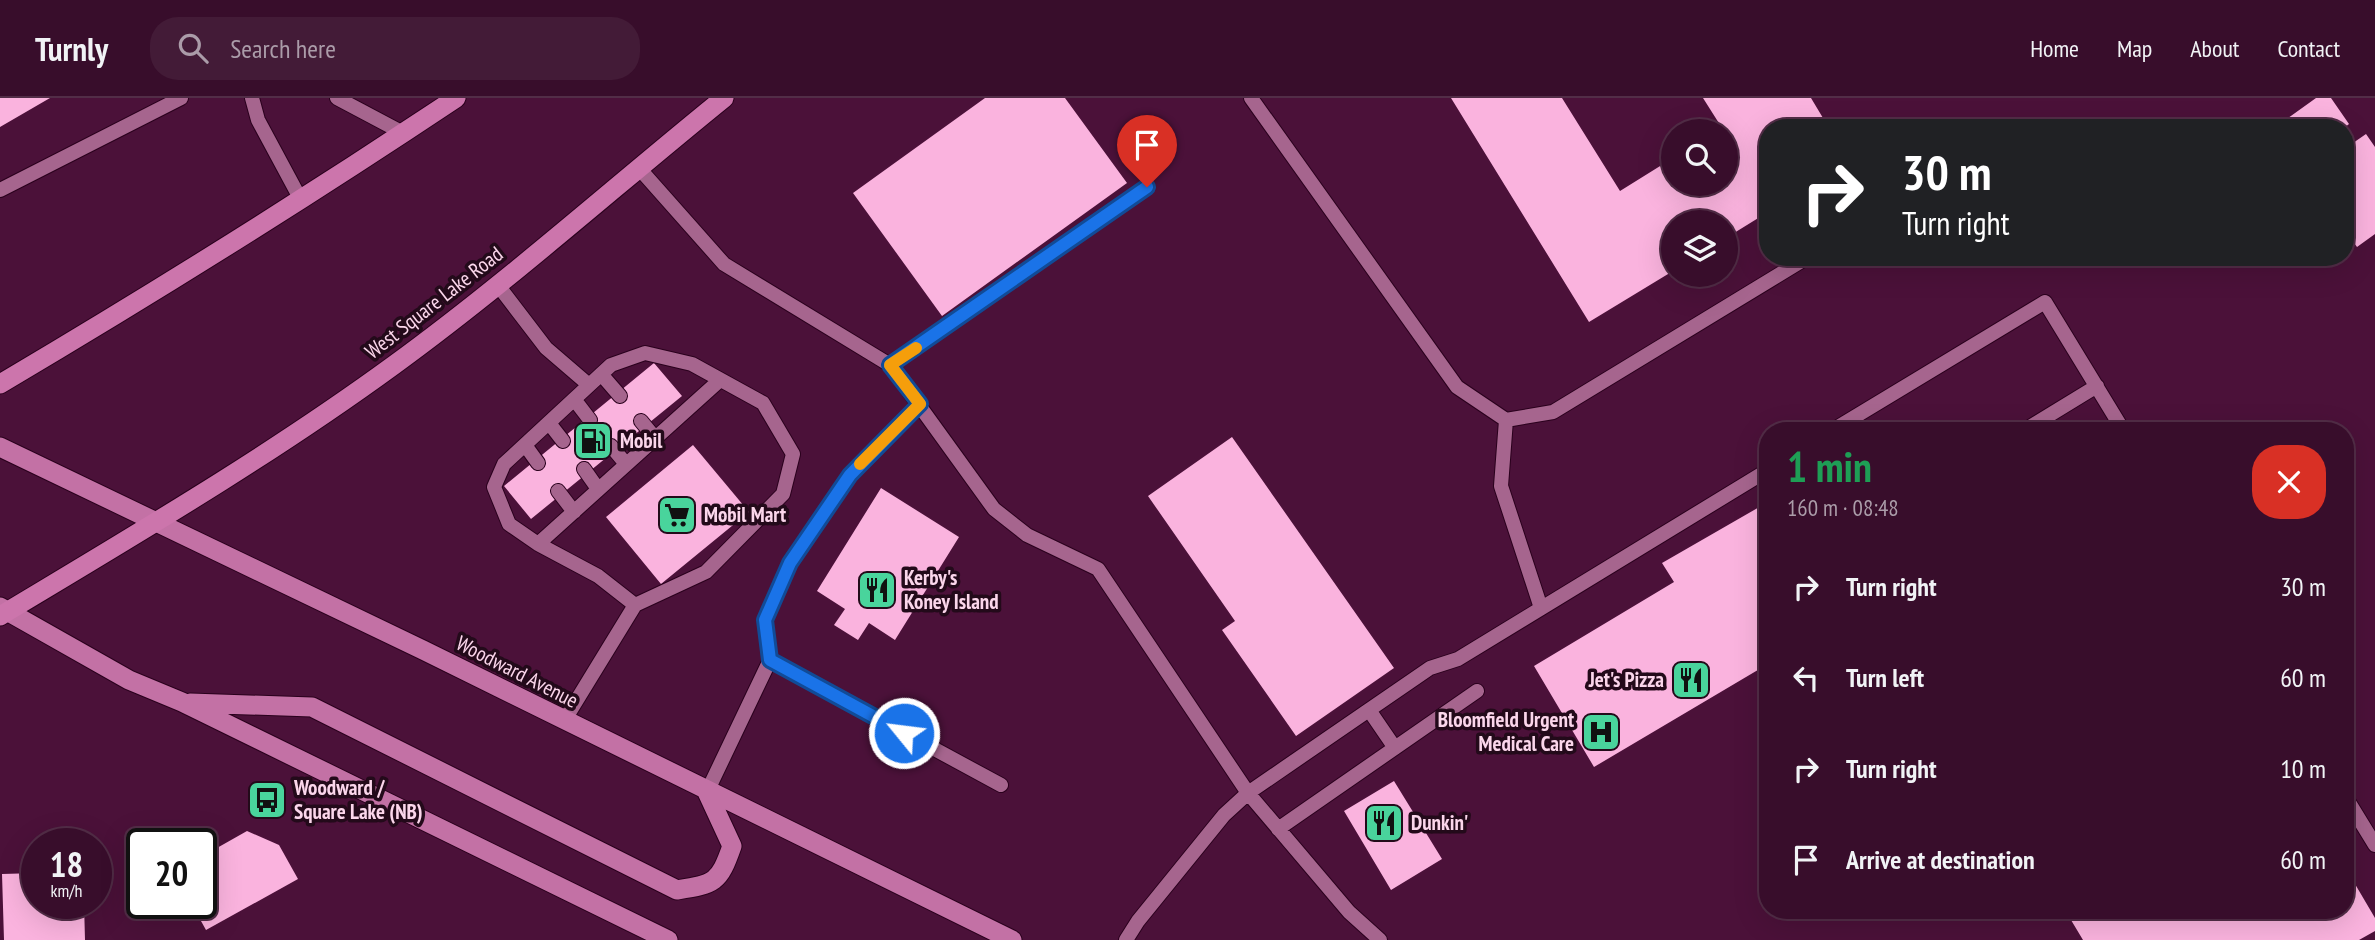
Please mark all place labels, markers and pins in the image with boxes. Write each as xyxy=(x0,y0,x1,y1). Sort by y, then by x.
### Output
pin xyxy=(1117,115,1177,187)
fuel station icon: Mobil xyxy=(572,420,614,462)
place label: Mobil xyxy=(620,427,663,454)
supermarket icon: Mobil Mart xyxy=(656,494,698,536)
place label: Mobil Mart xyxy=(704,501,786,528)
place label: Kerby's Koney Island xyxy=(904,564,999,615)
restaurant icon: Kerby's Koney Island xyxy=(856,569,898,611)
restaurant icon: Jet's Pizza xyxy=(1670,659,1712,701)
place label: Jet's Pizza xyxy=(1588,666,1664,693)
place label: Bloomfield Urgent Medical Care xyxy=(1438,706,1574,757)
hospital icon: Bloomfield Urgent Medical Care xyxy=(1580,711,1622,753)
place label: Woodward / Square Lake (NB) xyxy=(293,774,423,825)
bus stop icon: Woodward / Square Lake (NB) xyxy=(246,779,288,821)
restaurant icon: Dunkin' xyxy=(1363,802,1405,844)
place label: Dunkin' xyxy=(1411,809,1468,836)

